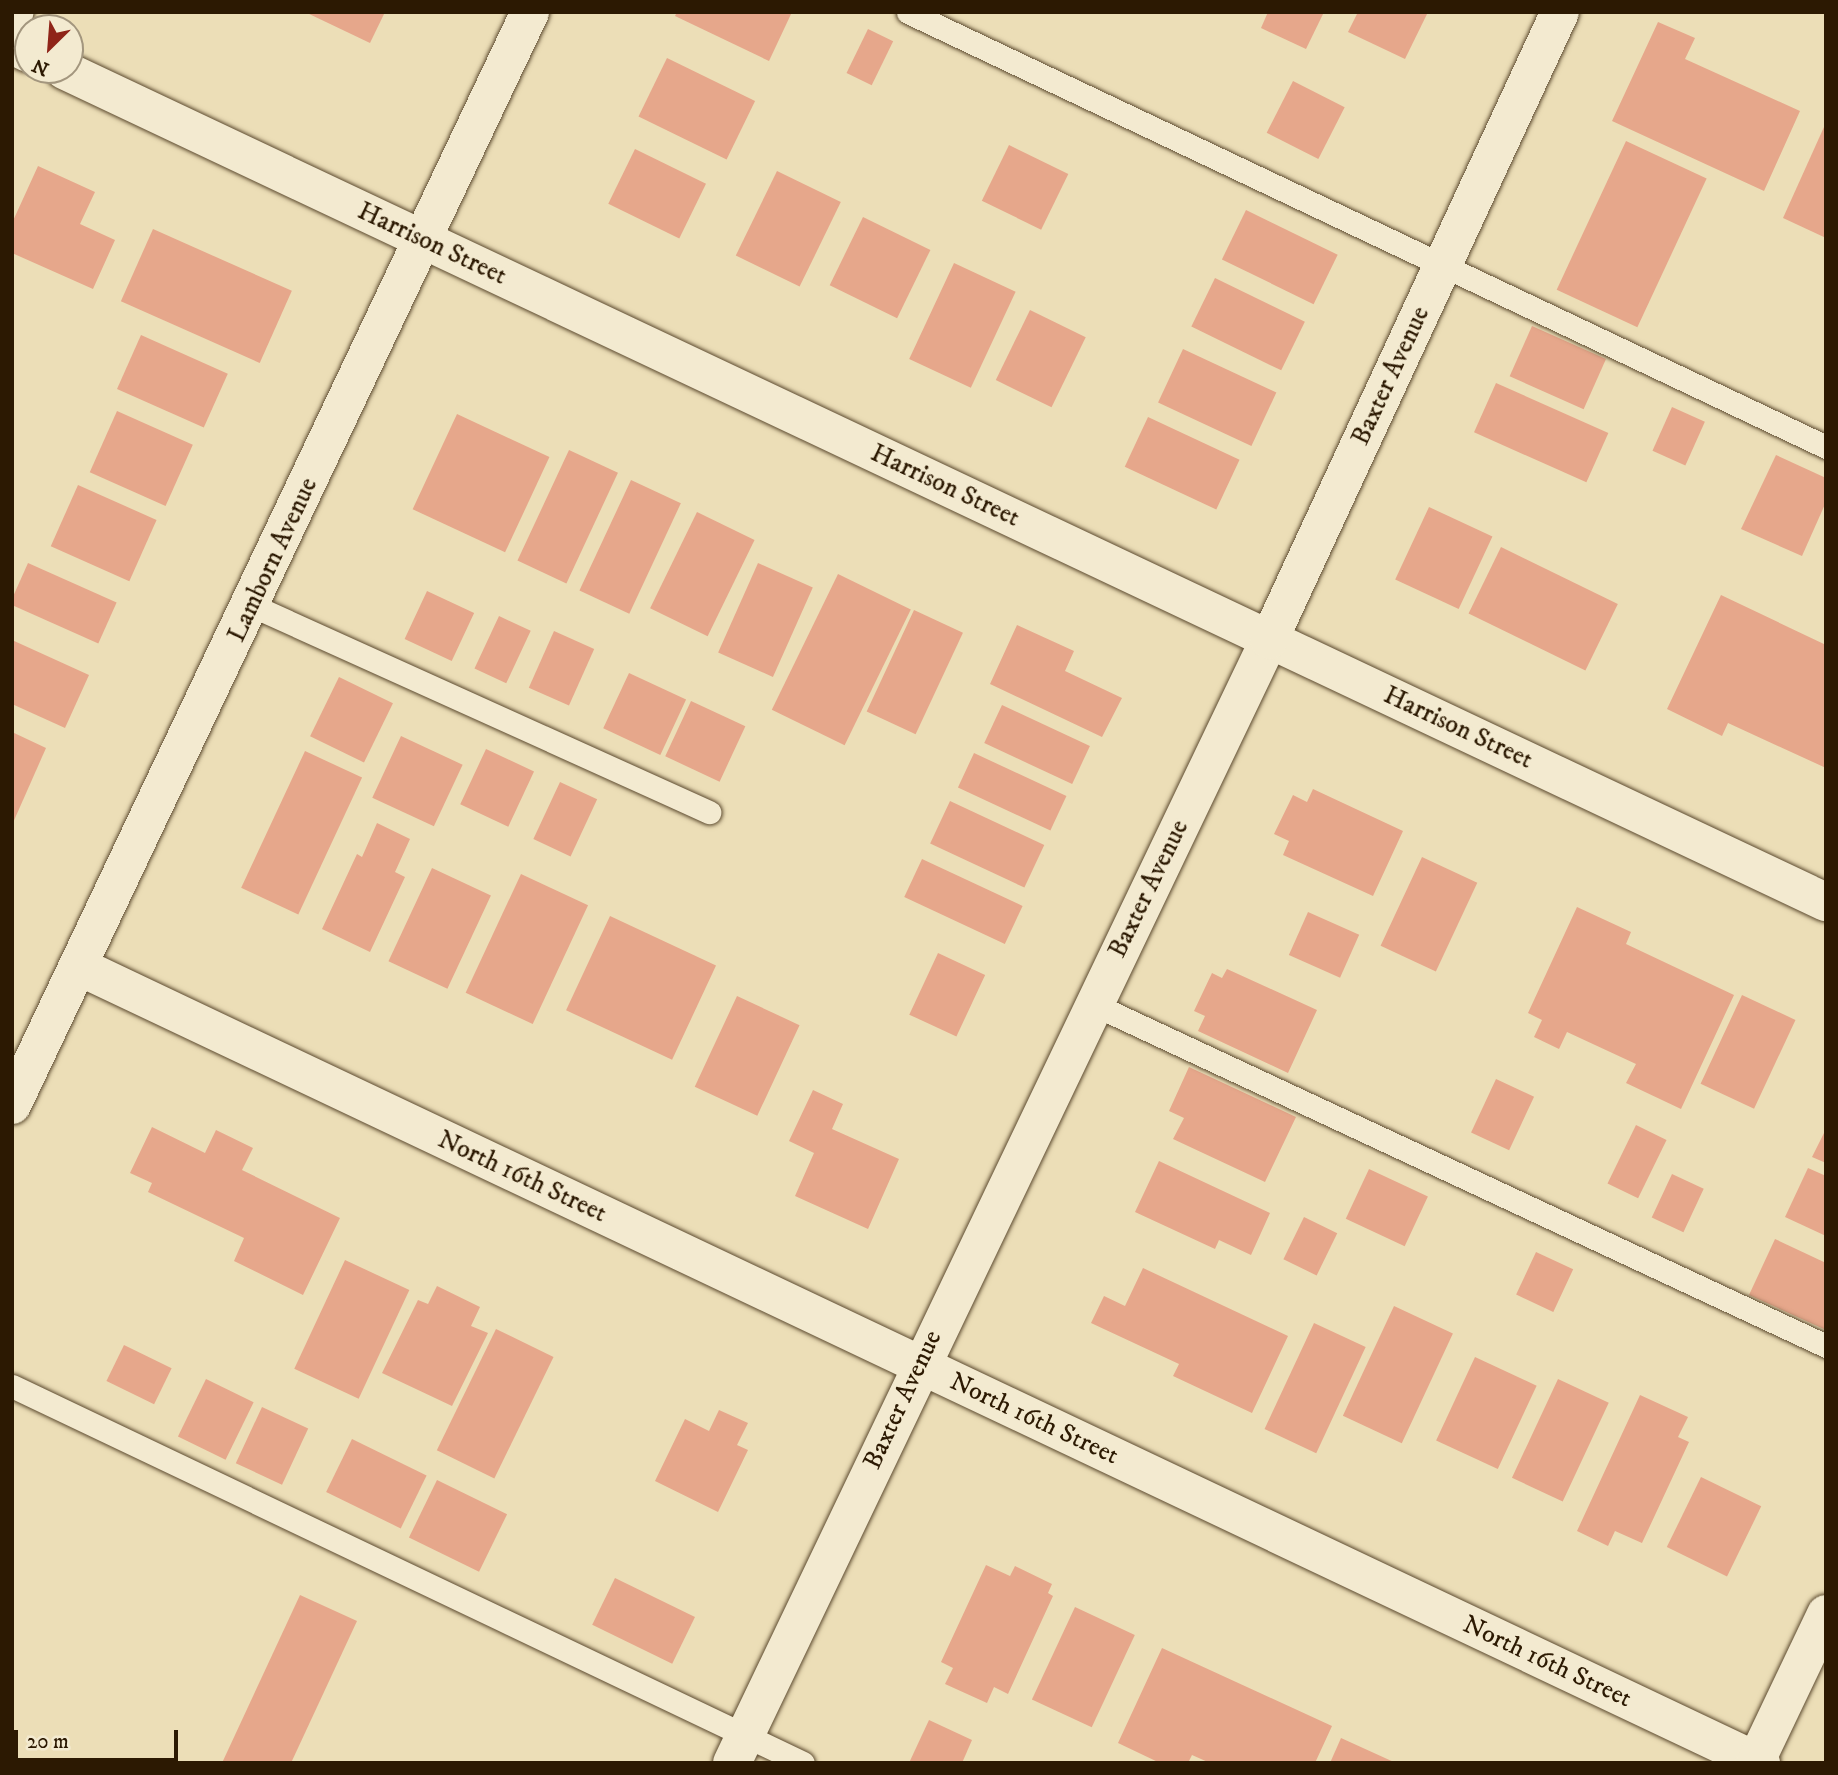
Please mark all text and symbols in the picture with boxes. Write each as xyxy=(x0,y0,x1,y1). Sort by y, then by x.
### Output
north arrow xyxy=(14,14,84,84)
text: N xyxy=(29,53,53,80)
street label: Harrison Street xyxy=(352,196,512,292)
street label: Baxter Avenue xyxy=(1345,302,1437,450)
street label: Harrison Street xyxy=(865,438,1025,534)
street label: Lamborn Avenue xyxy=(221,473,325,647)
street label: Harrison Street xyxy=(1378,680,1538,776)
street label: Baxter Avenue xyxy=(1102,815,1196,963)
street label: North 16th Street xyxy=(433,1124,611,1230)
street label: Baxter Avenue xyxy=(857,1326,949,1474)
street label: North 16th Street xyxy=(945,1366,1123,1472)
street label: North 16th Street xyxy=(1458,1609,1636,1715)
scale bar xyxy=(18,1716,182,1760)
text: 20 m xyxy=(27,1729,69,1755)

